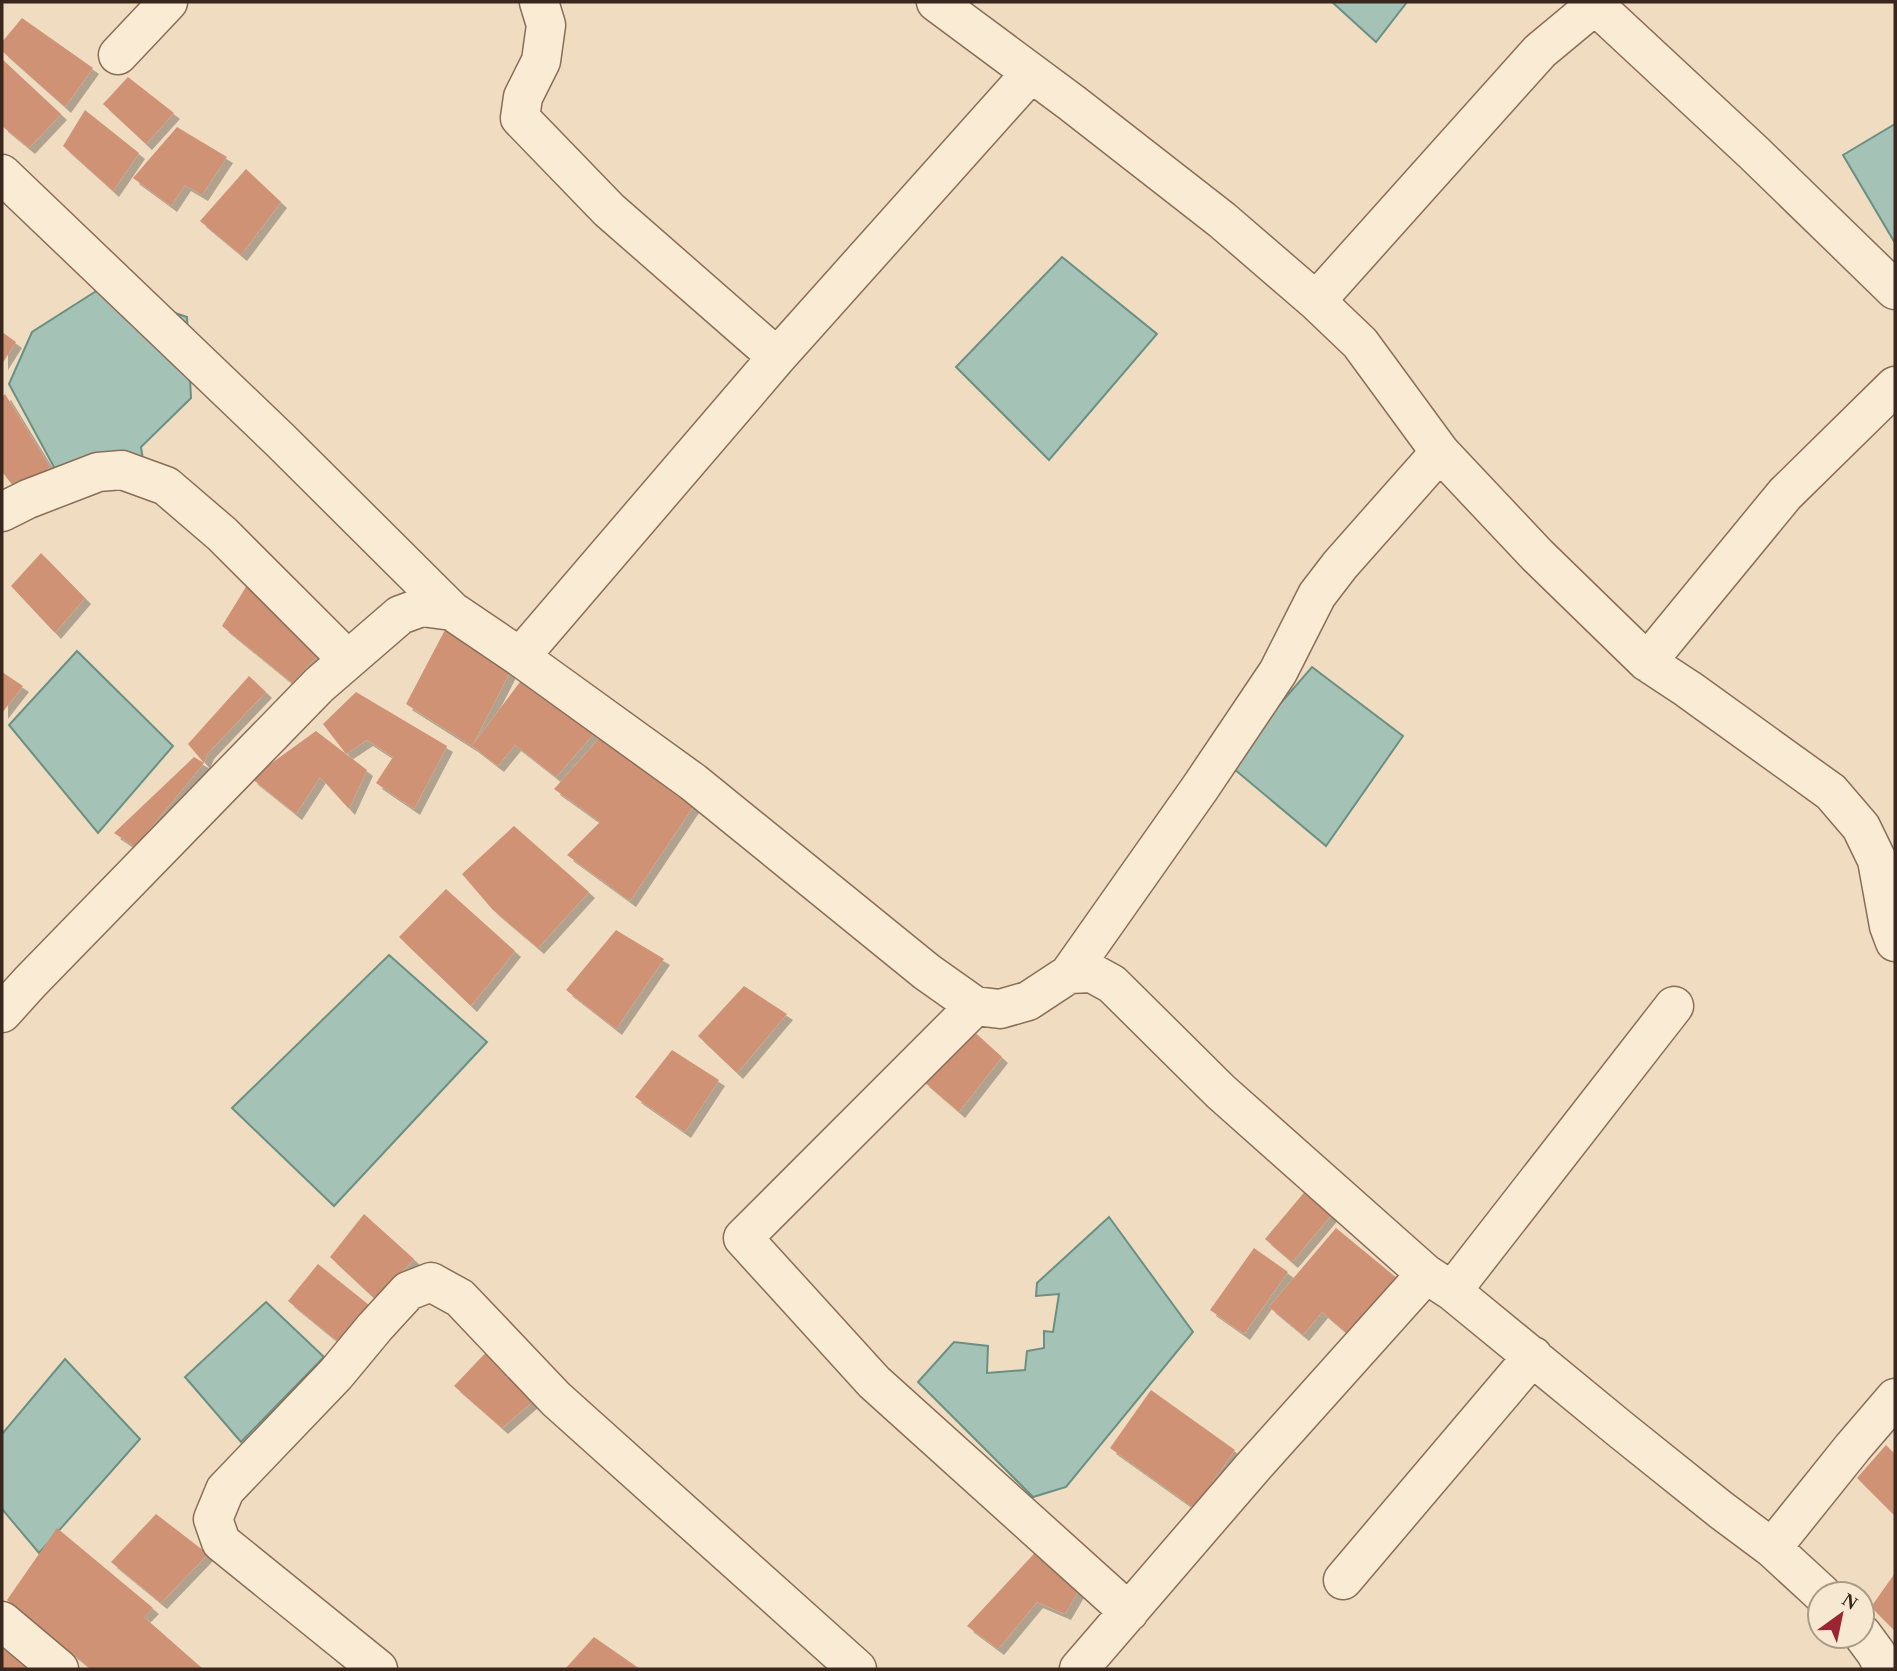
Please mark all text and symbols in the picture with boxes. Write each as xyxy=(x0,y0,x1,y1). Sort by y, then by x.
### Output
north arrow xyxy=(1806,1580,1876,1650)
text: N xyxy=(1839,1589,1862,1614)

